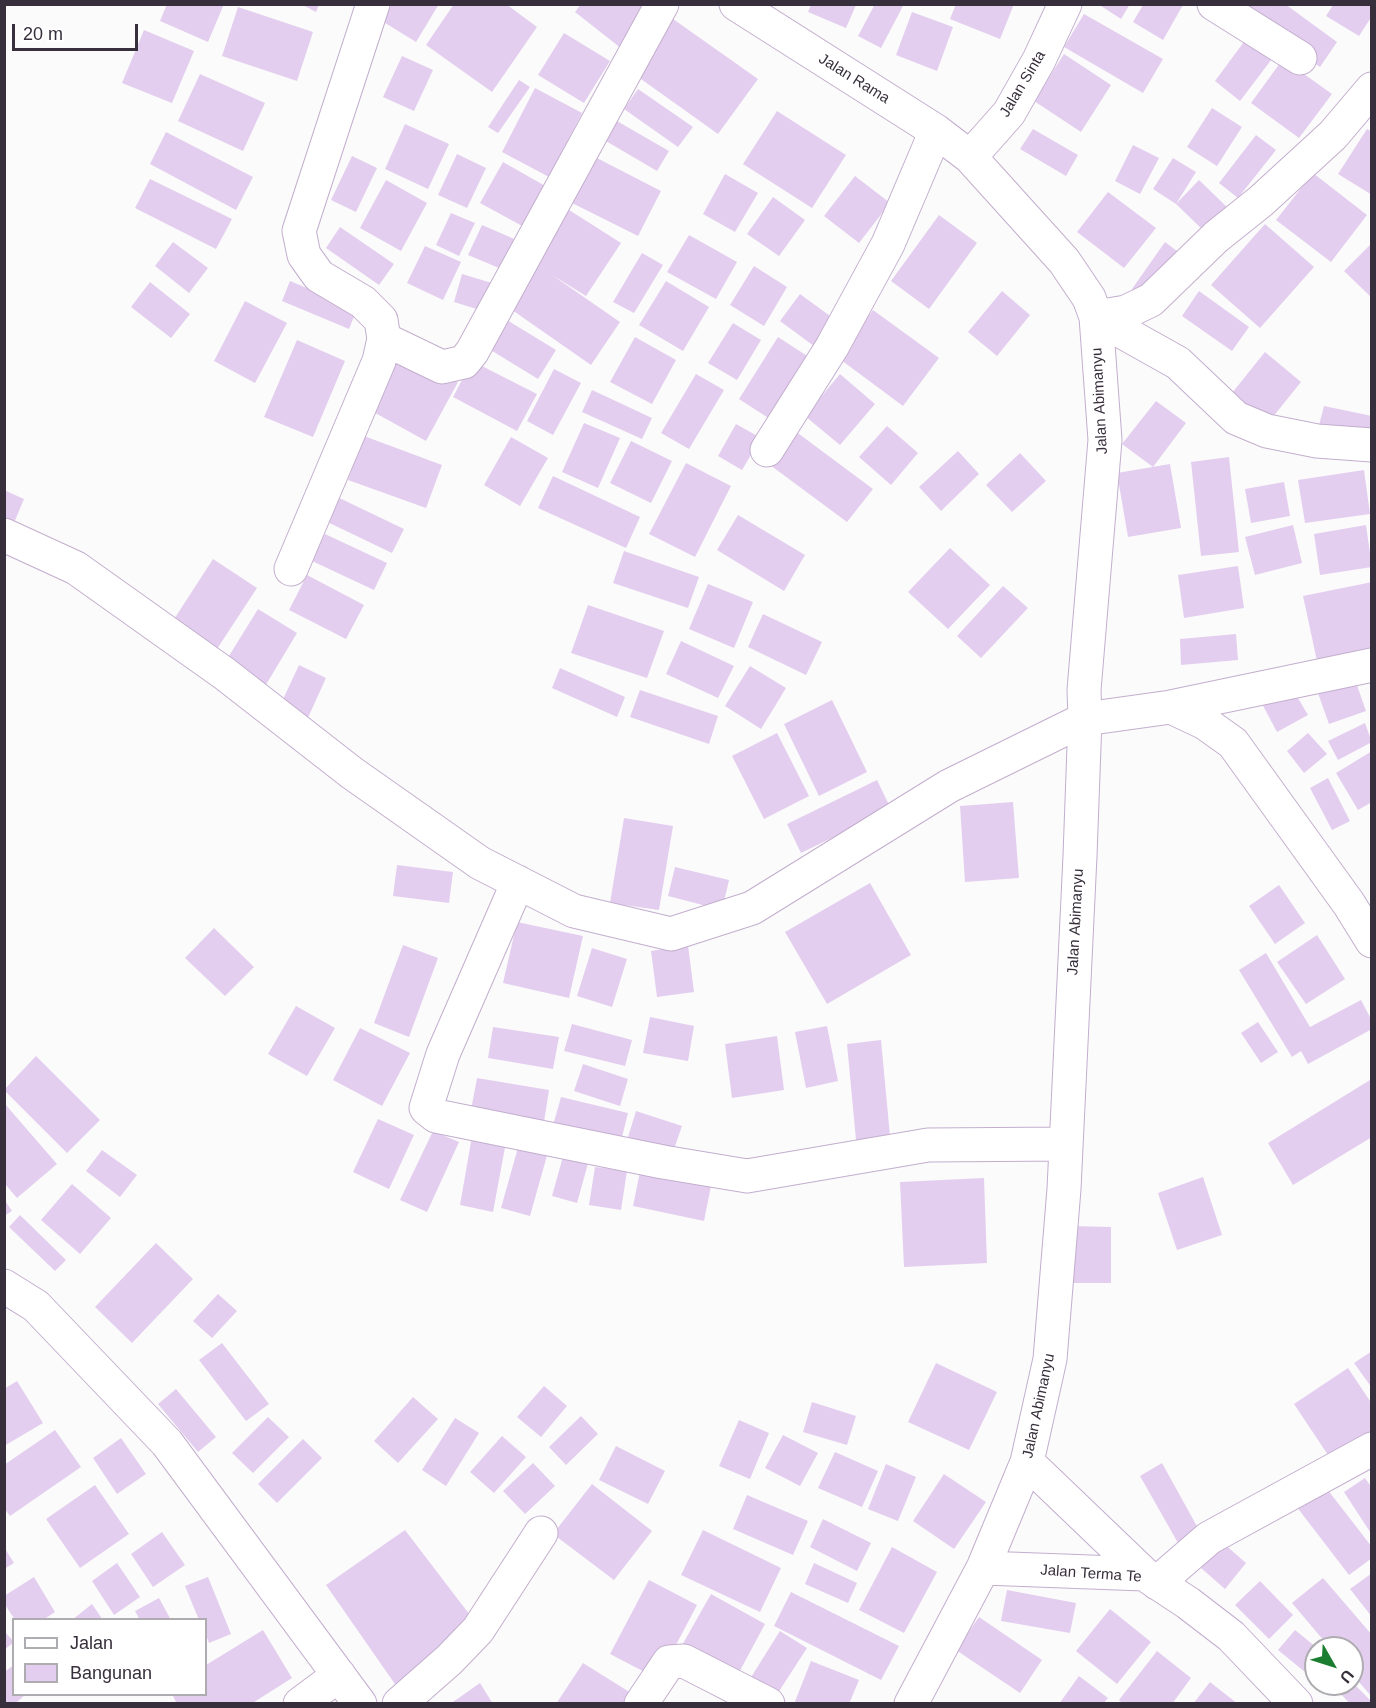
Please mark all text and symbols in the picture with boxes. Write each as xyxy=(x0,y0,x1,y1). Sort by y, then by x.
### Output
scale bar xyxy=(15,12,141,50)
text: 20 m xyxy=(23,24,63,44)
street label: Jalan Sinta xyxy=(996,48,1050,120)
street label: Jalan Rama xyxy=(815,50,893,108)
street label: Jalan Abimanyu xyxy=(1088,347,1112,455)
street label: Jalan Abimanyu xyxy=(1064,868,1088,976)
street label: Jalan Abimanyu xyxy=(1019,1352,1059,1460)
street label: Jalan Terma Te xyxy=(1040,1561,1142,1587)
legend xyxy=(12,1618,207,1696)
text: Jalan xyxy=(70,1633,113,1653)
north arrow xyxy=(1304,1636,1364,1696)
text: Bangunan xyxy=(70,1663,152,1683)
text: U xyxy=(1337,1667,1357,1686)

